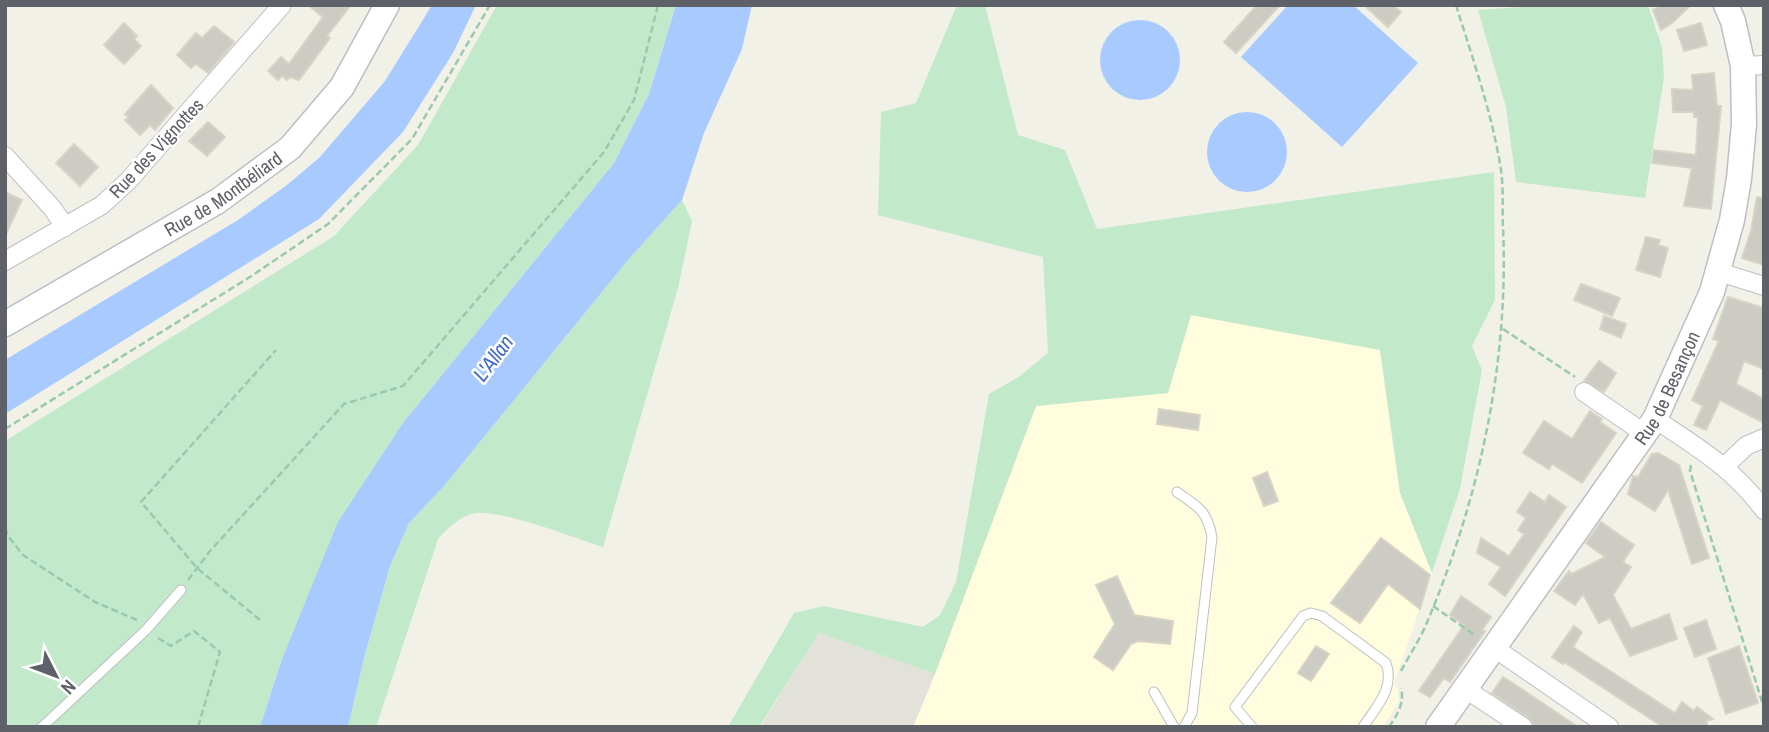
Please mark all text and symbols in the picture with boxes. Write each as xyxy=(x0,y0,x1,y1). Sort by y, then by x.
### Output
street label: Rue des Vignottes xyxy=(103,92,209,204)
street label: Rue de Montbéliard xyxy=(159,145,287,242)
street label: Rue de Besançon xyxy=(1628,327,1706,450)
water label: L'Allan xyxy=(466,329,520,387)
north arrow xyxy=(21,641,91,711)
text: N xyxy=(55,674,82,700)

